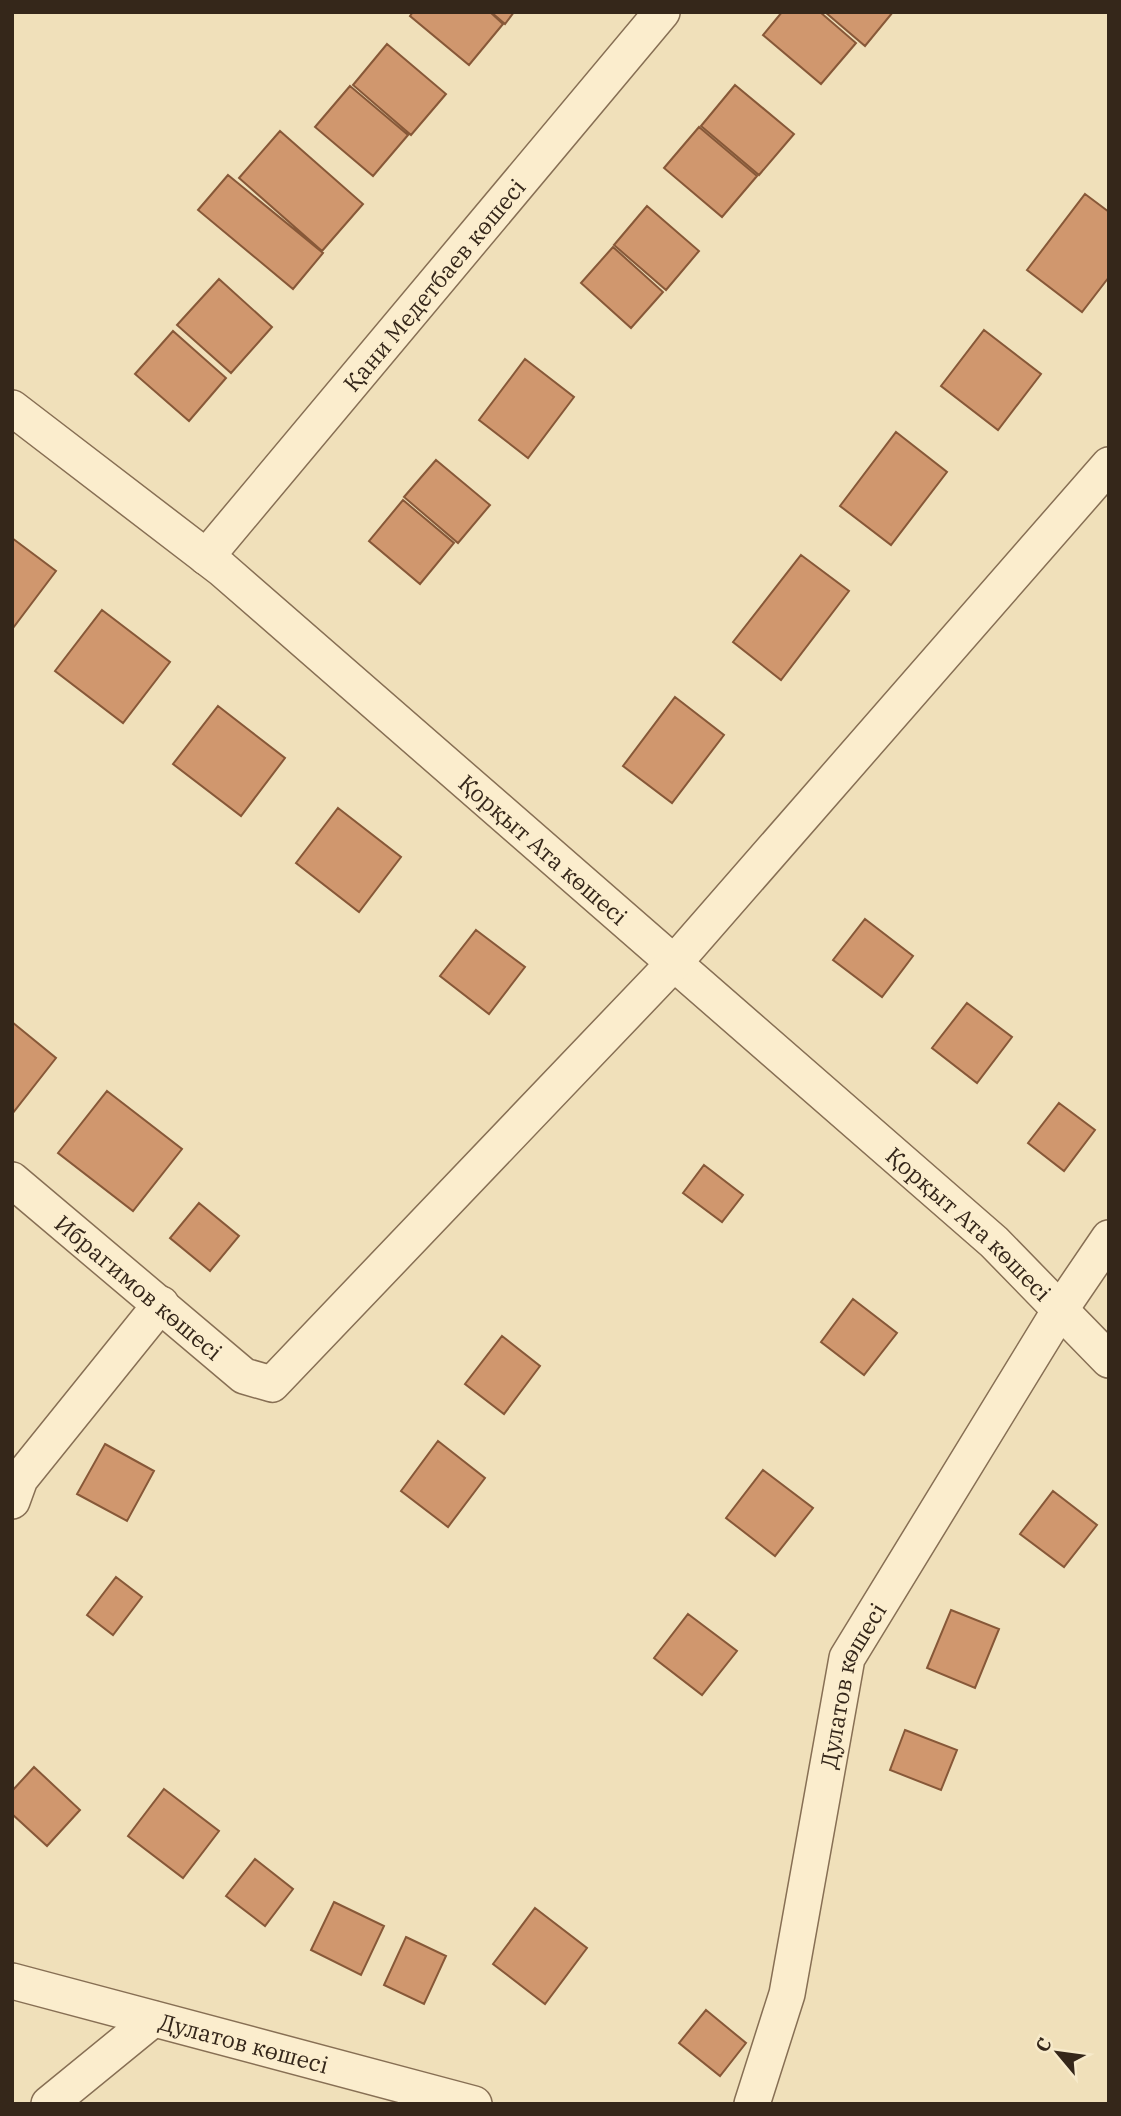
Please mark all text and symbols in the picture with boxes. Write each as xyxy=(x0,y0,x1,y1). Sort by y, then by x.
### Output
street label: Қани Медетбаев көшесі xyxy=(336,172,531,397)
street label: Қорқыт Ата көшесі xyxy=(453,767,634,931)
street label: Қорқыт Ата көшесі xyxy=(880,1140,1058,1307)
street label: Ибрагимов көшесі xyxy=(49,1208,229,1366)
street label: Дулатов көшесі xyxy=(813,1597,892,1771)
street label: Дулатов көшесі xyxy=(156,2006,332,2080)
north arrow xyxy=(1023,2018,1093,2088)
text: С xyxy=(1030,2033,1057,2056)

